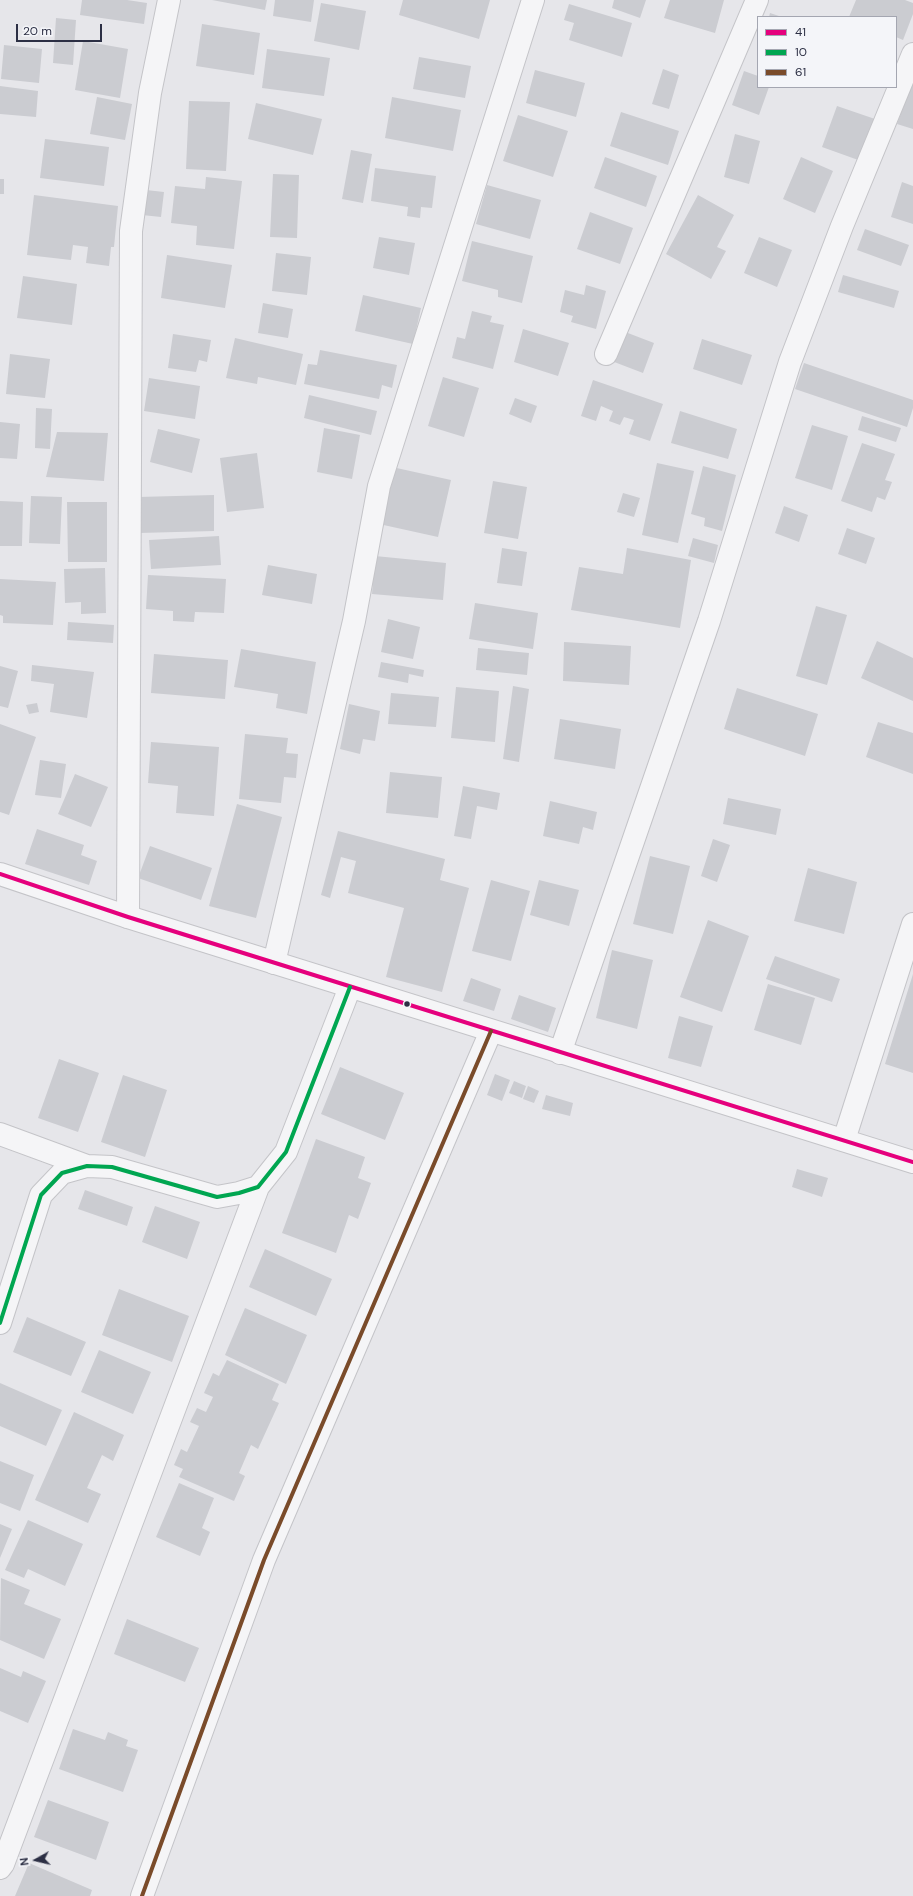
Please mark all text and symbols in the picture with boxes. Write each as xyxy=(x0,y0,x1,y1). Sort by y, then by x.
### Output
scale bar xyxy=(18,16,104,42)
legend xyxy=(757,16,897,88)
text: 20 m xyxy=(23,23,52,39)
text: 41 xyxy=(795,24,806,40)
text: 10 xyxy=(795,44,807,60)
text: 61 xyxy=(795,64,806,80)
unlabelled marker xyxy=(402,999,412,1009)
north arrow xyxy=(16,1840,56,1880)
text: N xyxy=(17,1857,32,1867)

